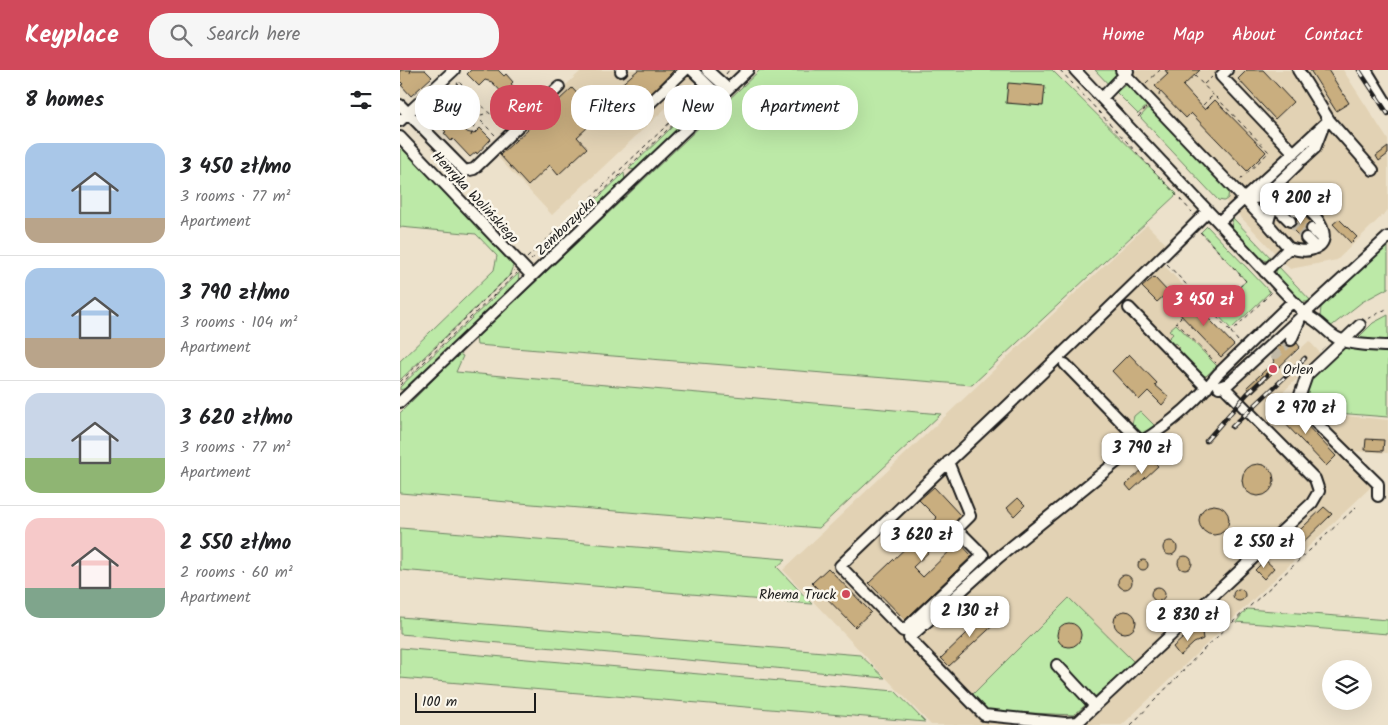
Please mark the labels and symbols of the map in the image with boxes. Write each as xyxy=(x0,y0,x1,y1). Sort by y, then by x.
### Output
street label: Henryka Wolińskiego xyxy=(426,146,524,249)
pin: 9 200 zł xyxy=(1249,182,1353,225)
street label: Zemborzycka xyxy=(531,192,601,261)
pin: 3 450 zł xyxy=(1152,284,1256,327)
place label: Orlen xyxy=(1283,359,1313,381)
marker: Orlen xyxy=(1267,363,1279,375)
pin: 2 970 zł xyxy=(1254,392,1358,435)
pin: 3 790 zł xyxy=(1090,432,1194,475)
pin: 3 620 zł xyxy=(870,520,974,562)
pin: 2 550 zł xyxy=(1212,526,1316,569)
place label: Rhema Truck xyxy=(759,584,836,606)
marker: Rhema Truck xyxy=(840,588,852,600)
pin: 2 130 zł xyxy=(918,596,1022,638)
pin: 2 830 zł xyxy=(1136,600,1240,642)
scale bar xyxy=(415,690,536,713)

